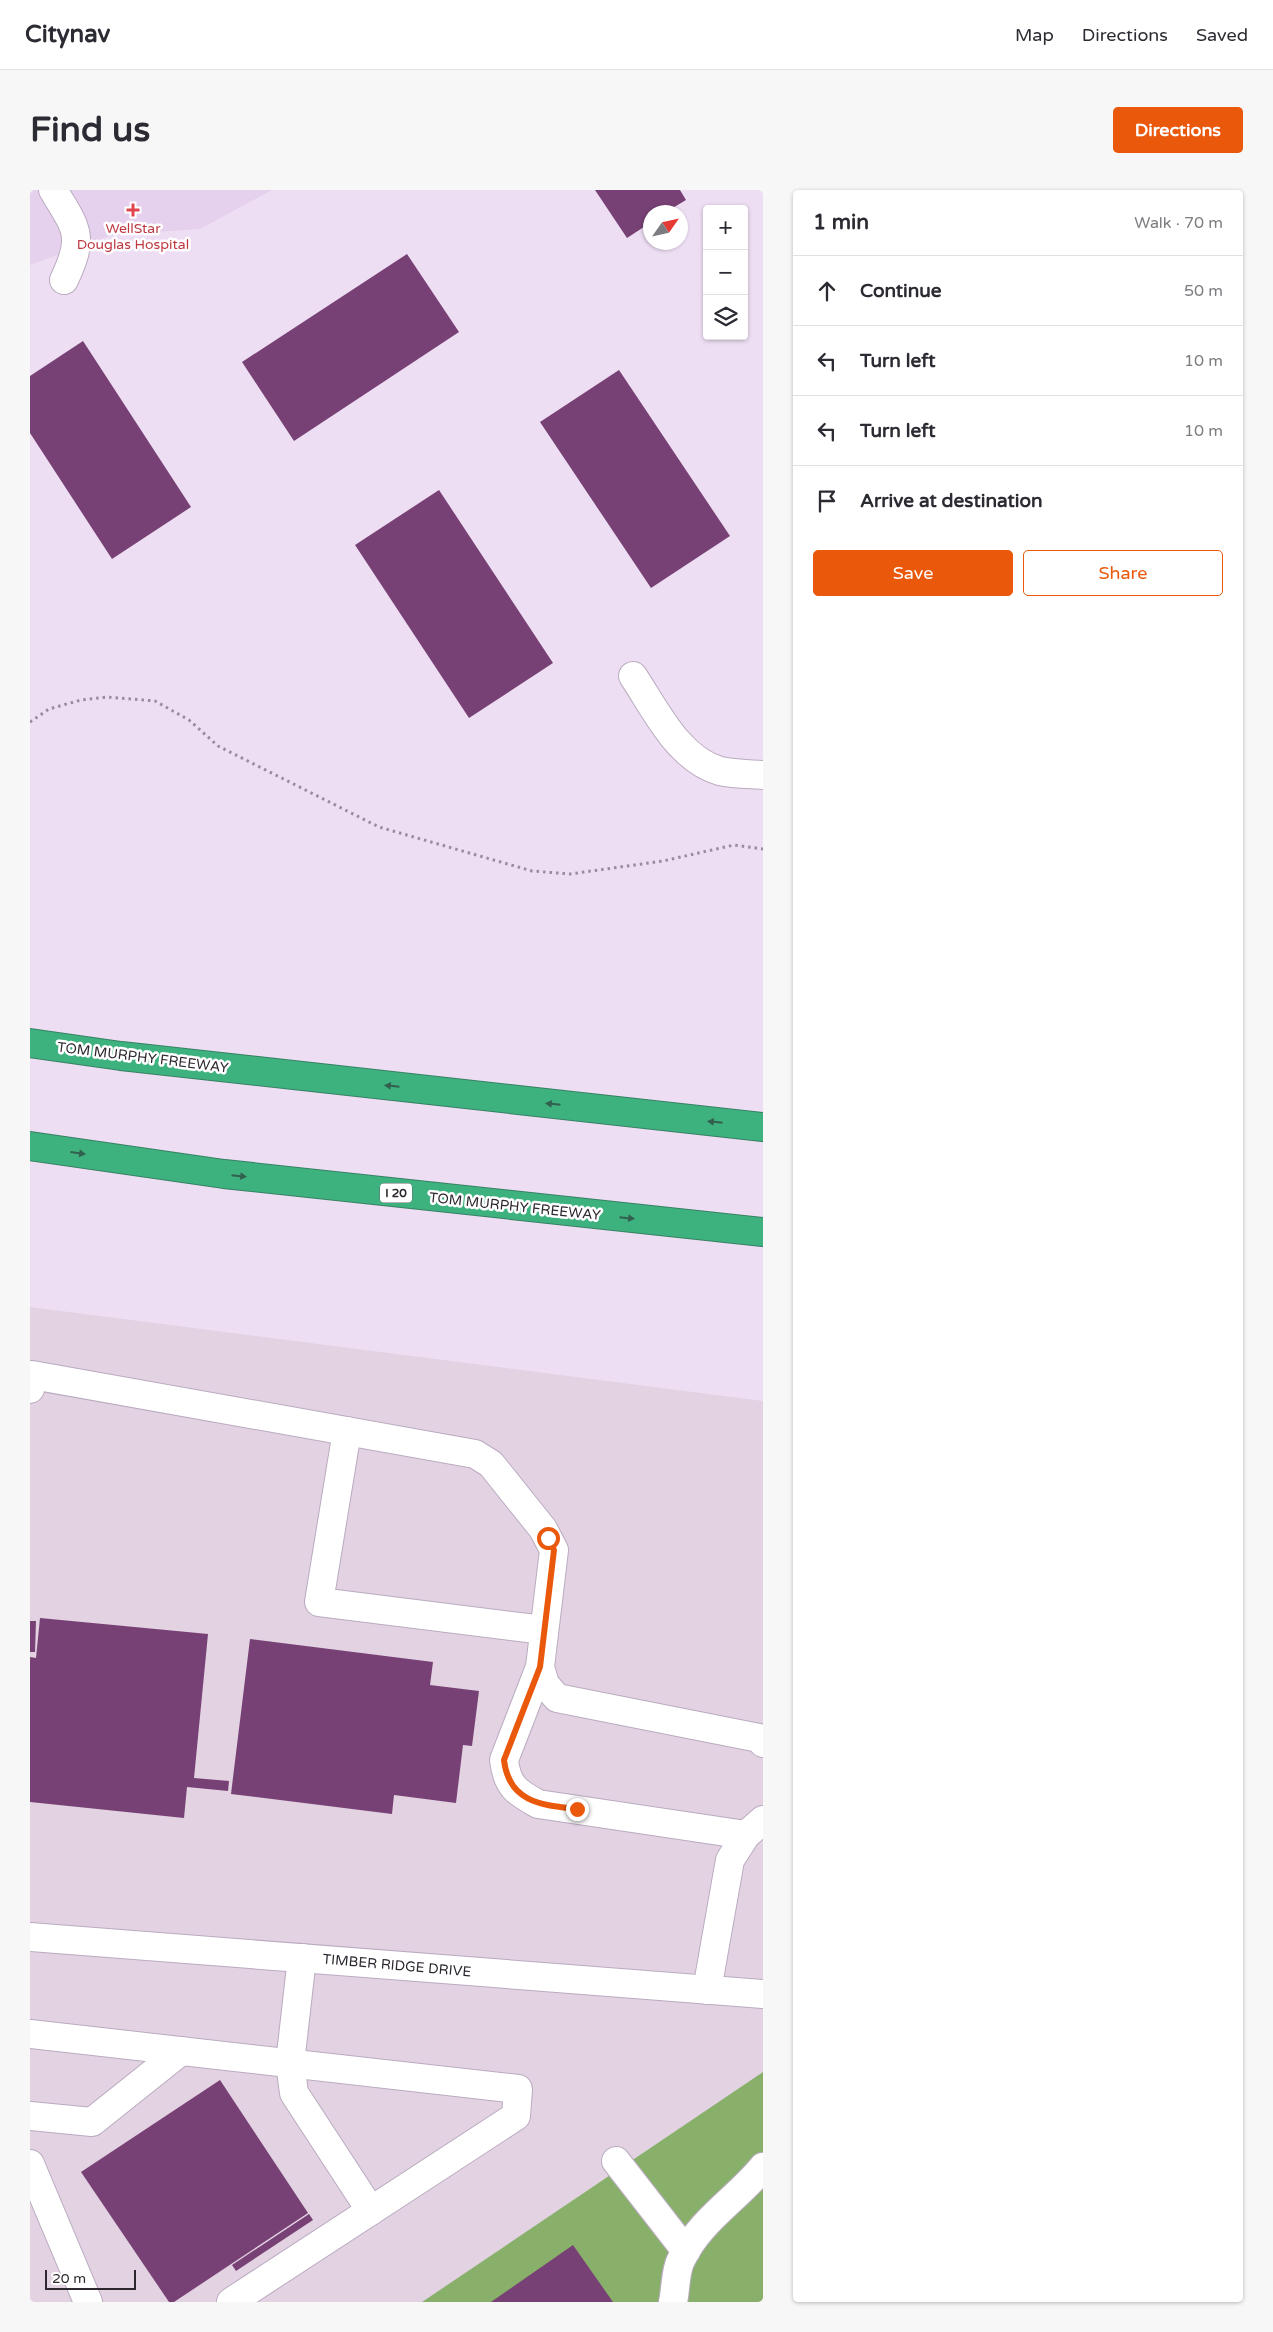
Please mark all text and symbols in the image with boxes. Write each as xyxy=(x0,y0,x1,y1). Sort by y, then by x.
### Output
text: Citynav xyxy=(25,20,110,49)
text: Map xyxy=(1015,24,1054,46)
text: Directions xyxy=(1082,24,1168,46)
text: Saved xyxy=(1196,24,1248,46)
button: Directions xyxy=(1113,107,1243,153)
text: Find us xyxy=(30,109,150,151)
marker: WellStar Douglas Hospital xyxy=(126,203,140,217)
north arrow xyxy=(643,205,688,250)
map controls xyxy=(703,205,748,340)
button: + xyxy=(703,205,748,250)
text: 1 min xyxy=(813,210,869,235)
text: Walk · 70 m xyxy=(1134,213,1223,233)
place label: WellStar Douglas Hospital xyxy=(77,220,189,253)
button: − xyxy=(703,250,748,295)
icon: ahead xyxy=(813,277,841,305)
text: Continue xyxy=(860,280,942,302)
text: 50 m xyxy=(1184,281,1223,301)
button: layers xyxy=(703,295,748,340)
icon: left xyxy=(813,347,841,375)
text: Turn left xyxy=(860,350,936,372)
text: 10 m xyxy=(1184,351,1223,371)
icon: left xyxy=(813,417,841,445)
text: Turn left xyxy=(860,420,936,442)
text: 10 m xyxy=(1184,421,1223,441)
icon: arrive xyxy=(813,487,841,515)
text: Arrive at destination xyxy=(860,490,1043,512)
button: Save xyxy=(813,550,1013,596)
button: Share xyxy=(1023,550,1223,596)
street label: TOM MURPHY FREEWAY xyxy=(56,1039,230,1076)
one-way arrow xyxy=(383,1082,399,1090)
one-way arrow xyxy=(545,1100,561,1108)
one-way arrow xyxy=(706,1118,722,1126)
one-way arrow xyxy=(71,1150,87,1158)
one-way arrow xyxy=(231,1172,247,1180)
road number: I 20 xyxy=(380,1184,412,1202)
street label: TOM MURPHY FREEWAY xyxy=(428,1189,602,1224)
one-way arrow xyxy=(619,1214,635,1222)
route start xyxy=(537,1527,560,1550)
route end xyxy=(566,1798,589,1821)
street label: TIMBER RIDGE DRIVE xyxy=(322,1951,472,1980)
scale bar xyxy=(45,2267,136,2290)
text: 20 m xyxy=(52,2270,86,2287)

